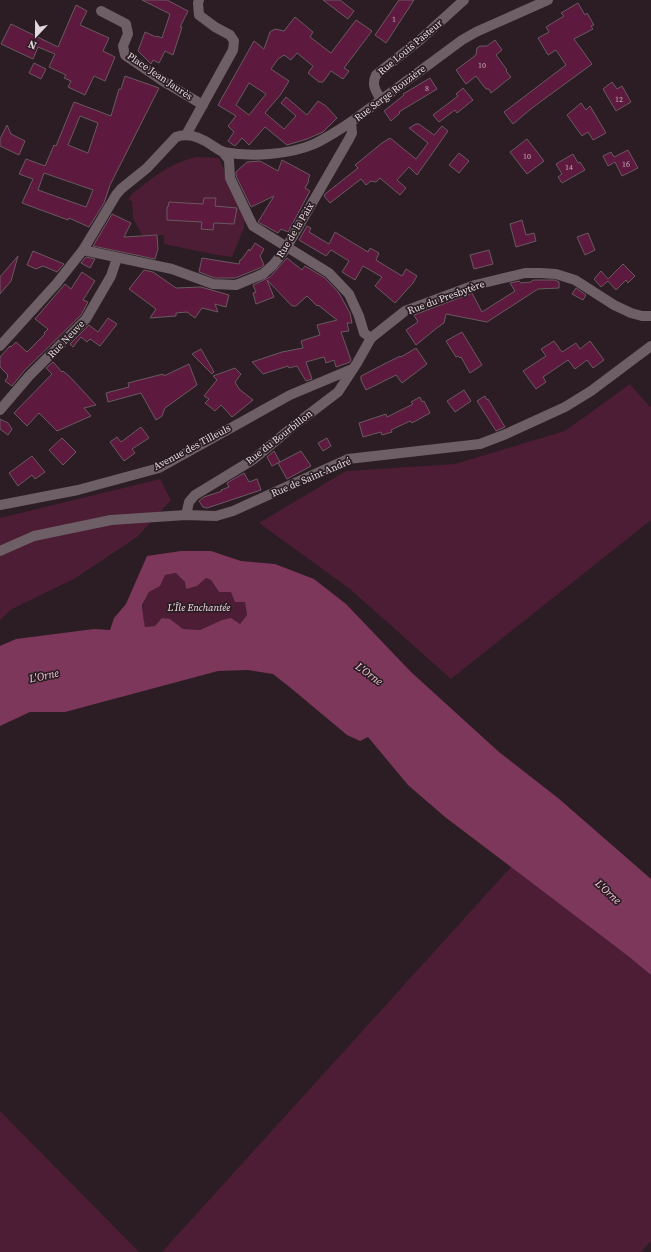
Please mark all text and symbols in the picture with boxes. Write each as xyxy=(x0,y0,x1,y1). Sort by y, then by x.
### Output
house number: 1 xyxy=(392,14,396,25)
north arrow xyxy=(16,16,56,56)
street label: Rue Louis Pasteur xyxy=(375,16,445,78)
text: N xyxy=(26,36,39,53)
street label: Place Jean Jaurès xyxy=(125,49,195,103)
house number: 10 xyxy=(478,60,486,71)
street label: Rue Serge Rouzière xyxy=(352,62,428,124)
house number: 8 xyxy=(425,83,429,94)
house number: 12 xyxy=(615,94,623,105)
house number: 10 xyxy=(523,151,531,162)
house number: 16 xyxy=(622,159,630,170)
house number: 14 xyxy=(565,162,573,173)
street label: Rue de la Paix xyxy=(273,199,317,260)
street label: Rue du Presbytère xyxy=(406,277,486,317)
street label: Rue Neuve xyxy=(45,317,87,361)
street label: Rue du Bourbillon xyxy=(243,407,315,467)
street label: Avenue des Tilleuls xyxy=(151,421,233,473)
street label: Rue de Saint-André xyxy=(269,454,353,500)
park label: L'Île Enchantée xyxy=(167,601,230,614)
water label: L'Orne xyxy=(352,658,386,689)
water label: L'Orne xyxy=(27,665,61,687)
water label: L'Orne xyxy=(591,876,625,908)

